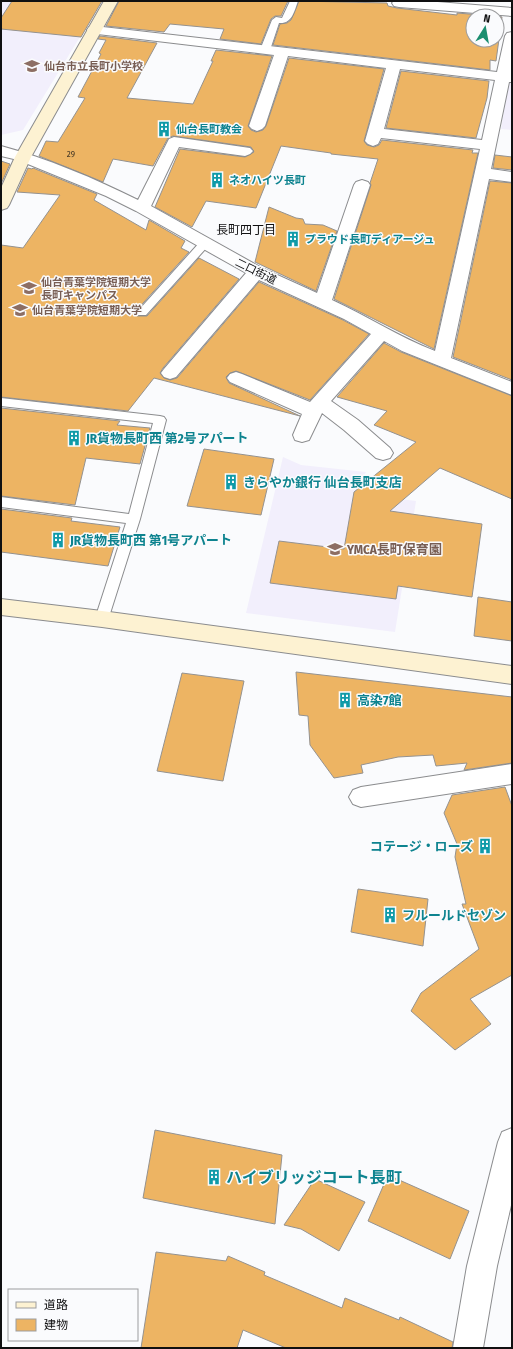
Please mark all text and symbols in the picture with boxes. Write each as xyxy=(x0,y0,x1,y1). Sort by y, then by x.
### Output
north arrow xyxy=(465,8,505,48)
text: N xyxy=(482,12,491,26)
school or university icon: 仙台市立長町小学校 xyxy=(23,57,41,75)
place label: 仙台市立長町小学校 xyxy=(44,60,143,73)
building icon: 仙台長町教会 xyxy=(155,120,173,138)
place label: 仙台長町教会 xyxy=(176,123,242,136)
house number: 29 xyxy=(67,149,75,159)
building icon: ネオハイツ長町 xyxy=(208,171,226,189)
place label: ネオハイツ長町 xyxy=(229,174,306,187)
district label: 長町四丁目 xyxy=(216,223,276,237)
building icon: プラウド長町ディアージュ xyxy=(284,230,302,248)
place label: プラウド長町ディアージュ xyxy=(305,233,435,246)
street label: 二口街道 xyxy=(233,256,278,287)
place label: 仙台青葉学院短期大学 長町キャンパス xyxy=(41,276,151,302)
school or university icon: 仙台青葉学院短期大学 長町キャンパス xyxy=(20,279,38,297)
school or university icon: 仙台青葉学院短期大学 xyxy=(11,301,29,319)
place label: 仙台青葉学院短期大学 xyxy=(32,304,142,317)
building icon: JR貨物長町西 第2号アパート xyxy=(65,429,83,447)
place label: JR貨物長町西 第2号アパート xyxy=(85,431,249,446)
building icon: きらやか銀行 仙台長町支店 xyxy=(222,473,240,491)
place label: きらやか銀行 仙台長町支店 xyxy=(243,475,402,490)
building icon: JR貨物長町西 第1号アパート xyxy=(49,531,67,549)
place label: JR貨物長町西 第1号アパート xyxy=(69,533,232,548)
school or university icon: YMCA長町保育園 xyxy=(326,540,344,558)
place label: YMCA長町保育園 xyxy=(346,542,442,557)
building icon: 高染7館 xyxy=(336,691,354,709)
place label: 高染7館 xyxy=(357,693,402,708)
building icon: コテージ・ローズ xyxy=(476,837,494,855)
place label: コテージ・ローズ xyxy=(370,839,473,854)
building icon: フルールドセゾン xyxy=(381,906,399,924)
place label: フルールドセゾン xyxy=(402,908,506,923)
building icon: ハイブリッジコート長町 xyxy=(205,1168,223,1186)
place label: ハイブリッジコート長町 xyxy=(226,1168,402,1187)
legend xyxy=(8,1289,138,1341)
text: 道路 xyxy=(44,1298,68,1312)
text: 建物 xyxy=(44,1318,68,1332)

